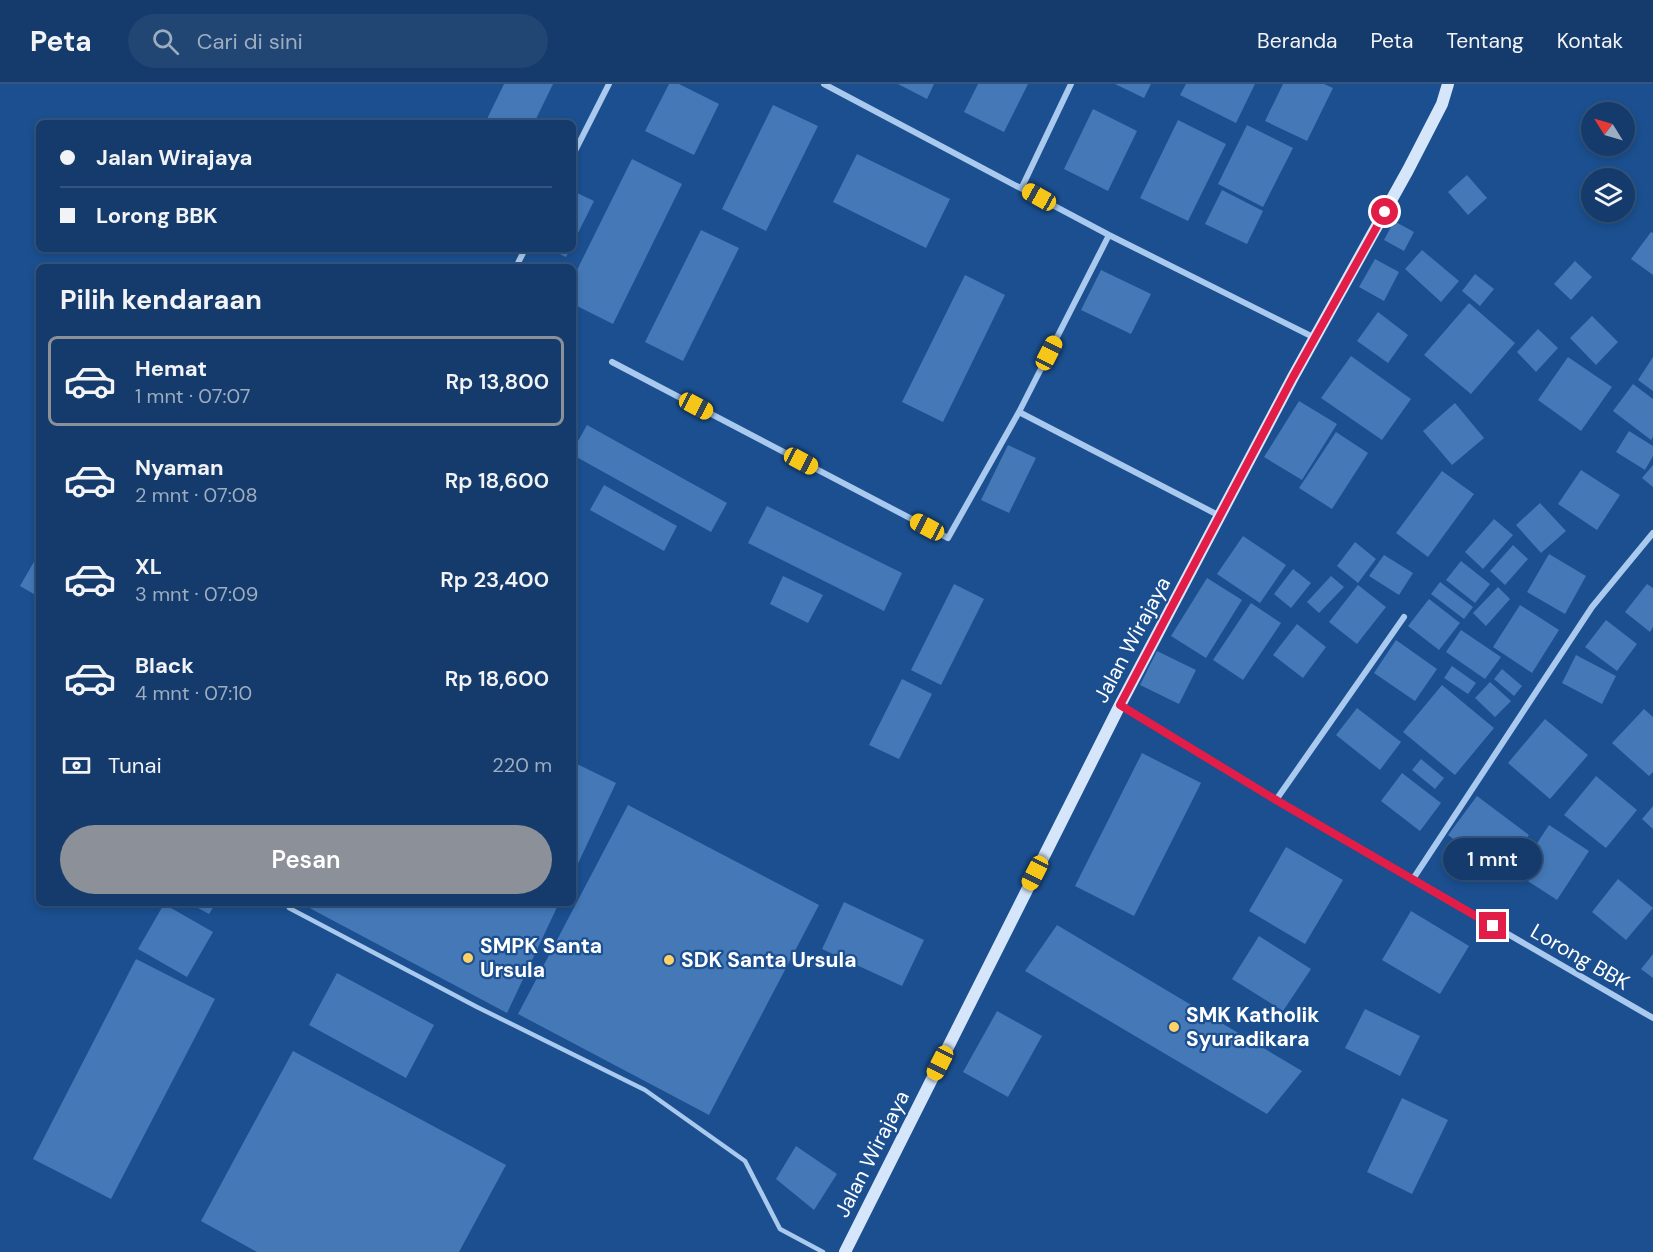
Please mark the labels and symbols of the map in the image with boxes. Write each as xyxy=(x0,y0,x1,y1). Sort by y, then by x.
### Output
north arrow xyxy=(1581,102,1635,156)
car xyxy=(1019,180,1059,214)
route start xyxy=(1371,198,1398,225)
car xyxy=(1033,333,1065,373)
car xyxy=(676,390,716,422)
car xyxy=(781,445,821,477)
car xyxy=(907,511,947,543)
street label: Jalan Wirajaya xyxy=(1087,572,1177,708)
callout: 1 mnt xyxy=(1444,839,1543,881)
car xyxy=(1019,853,1051,893)
route end xyxy=(1479,912,1506,939)
street label: Lorong BBK xyxy=(1525,917,1635,997)
place label: SMPK Santa Ursula xyxy=(480,932,602,984)
place label: SDK Santa Ursula xyxy=(681,946,856,974)
marker: SMPK Santa Ursula xyxy=(461,951,475,965)
marker: SDK Santa Ursula xyxy=(662,953,676,967)
place label: SMK Katholik Syuradikara xyxy=(1186,1001,1319,1053)
marker: SMK Katholik Syuradikara xyxy=(1167,1020,1181,1034)
car xyxy=(924,1043,956,1083)
street label: Jalan Wirajaya xyxy=(828,1086,916,1222)

